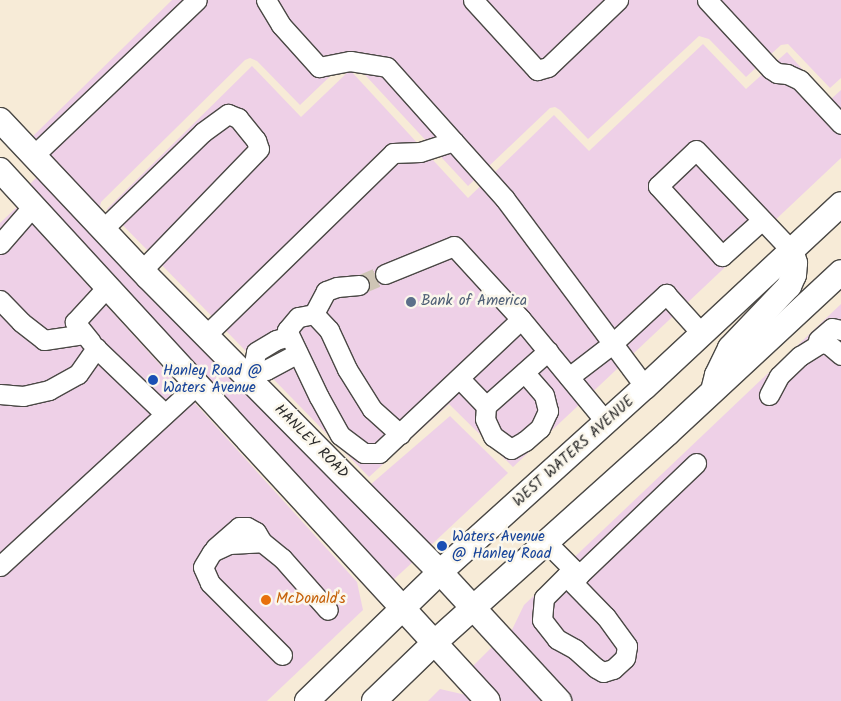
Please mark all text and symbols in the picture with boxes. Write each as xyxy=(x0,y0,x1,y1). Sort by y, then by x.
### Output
place label: Bank of America xyxy=(421,293,527,311)
marker: Bank of America xyxy=(405,296,417,308)
place label: Hanley Road @ Waters Avenue xyxy=(163,362,262,397)
marker: Hanley Road @ Waters Avenue xyxy=(147,374,159,386)
street label: WEST WATERS AVENUE xyxy=(510,393,638,511)
street label: HANLEY ROAD xyxy=(270,401,352,483)
place label: Waters Avenue @ Hanley Road xyxy=(452,528,551,563)
marker: Waters Avenue @ Hanley Road xyxy=(436,540,448,552)
place label: McDonald's xyxy=(276,591,346,609)
marker: McDonald's xyxy=(260,594,272,606)

